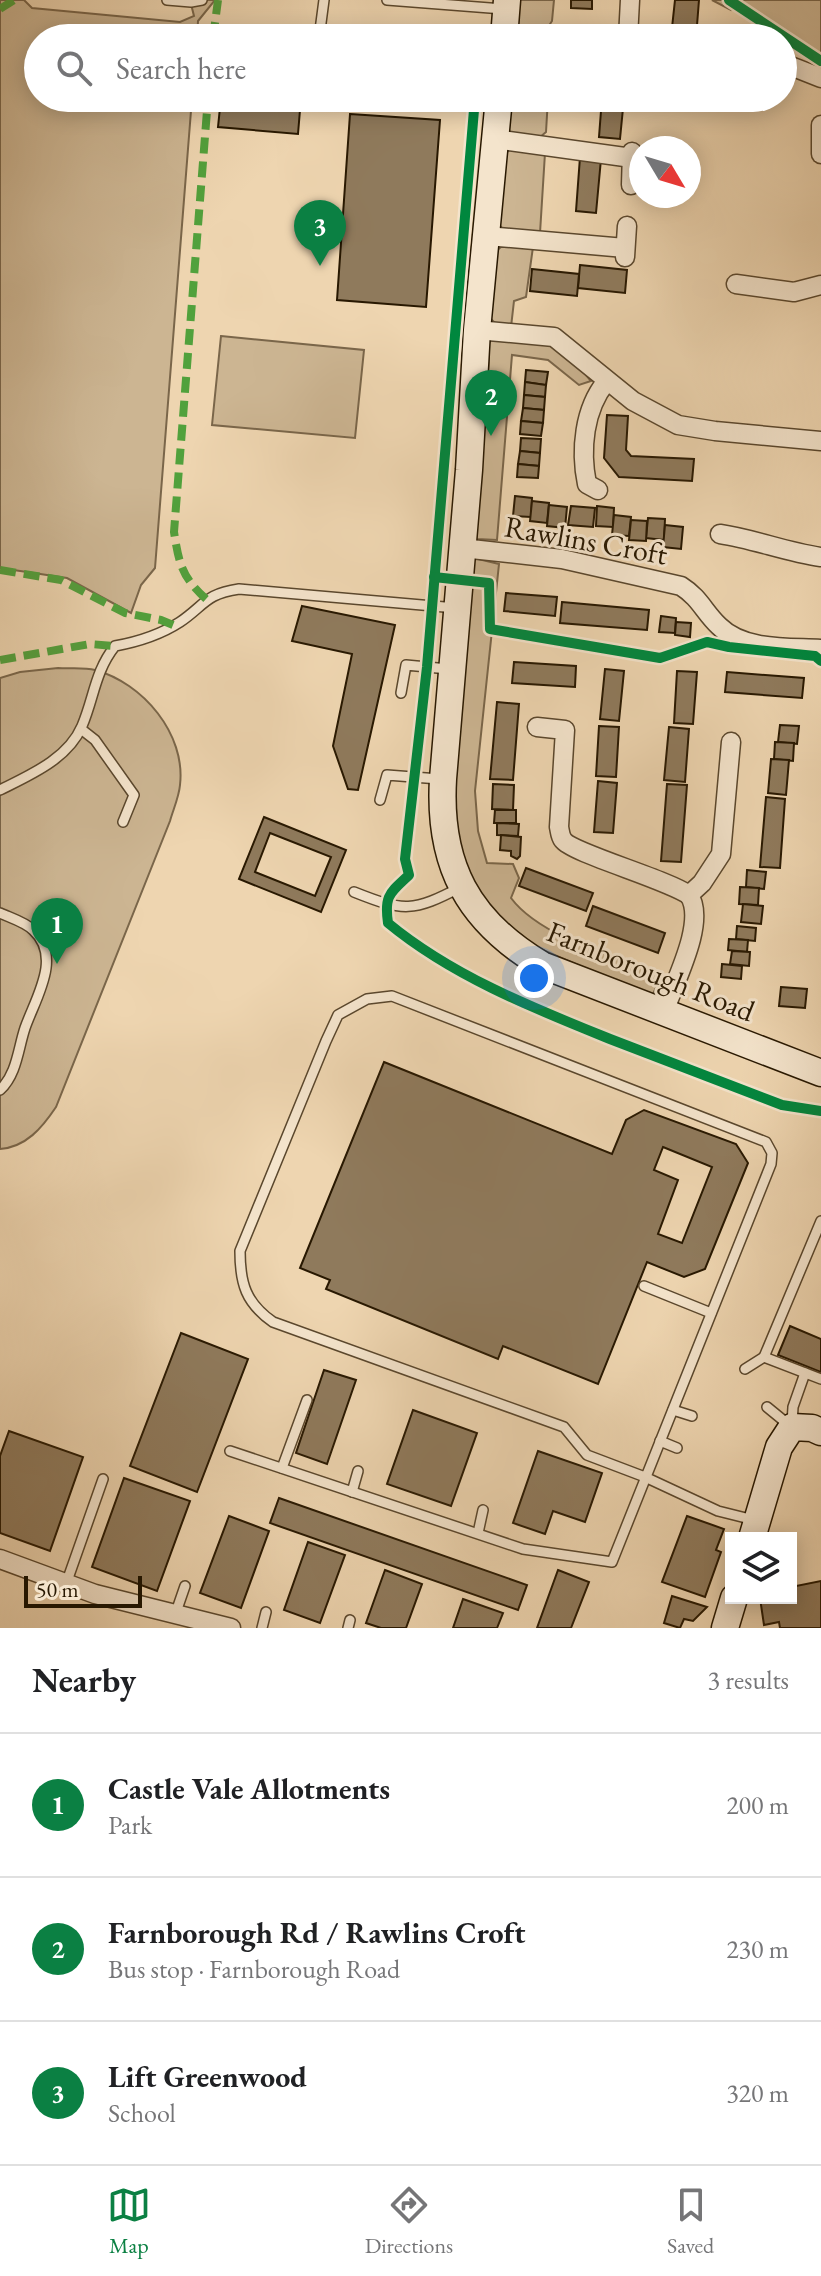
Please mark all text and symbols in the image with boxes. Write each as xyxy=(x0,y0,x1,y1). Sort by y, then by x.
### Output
search box xyxy=(24,24,797,112)
icon: search xyxy=(52,46,96,90)
text: Search here xyxy=(116,49,246,88)
north arrow xyxy=(629,136,701,208)
pin: 3 xyxy=(294,200,346,266)
pin: 2 xyxy=(465,370,517,436)
street label: Rawlins Croft xyxy=(502,507,671,574)
pin: 1 xyxy=(31,898,83,964)
street label: Farnborough Road xyxy=(541,912,761,1031)
your location xyxy=(514,958,554,998)
map controls xyxy=(725,1532,797,1604)
button: layers xyxy=(725,1532,797,1604)
scale bar xyxy=(24,1572,142,1608)
text: 50 m xyxy=(36,1575,79,1604)
text: Nearby xyxy=(32,1658,136,1702)
text: 3 results xyxy=(708,1663,789,1697)
text: Castle Vale Allotments xyxy=(108,1769,390,1808)
text: 1 xyxy=(51,1788,65,1822)
text: 200 m xyxy=(726,1788,789,1822)
text: Park xyxy=(108,1808,152,1842)
text: Farnborough Rd / Rawlins Croft xyxy=(108,1913,526,1952)
text: 2 xyxy=(51,1932,65,1966)
text: 230 m xyxy=(726,1932,789,1966)
text: Bus stop · Farnborough Road xyxy=(108,1952,400,1986)
text: Lift Greenwood xyxy=(108,2057,307,2096)
text: 3 xyxy=(51,2076,65,2110)
text: 320 m xyxy=(726,2076,789,2110)
text: School xyxy=(108,2096,176,2130)
tab: Map xyxy=(107,2183,151,2260)
tab: Directions xyxy=(365,2183,453,2260)
tab: Saved xyxy=(667,2183,714,2260)

